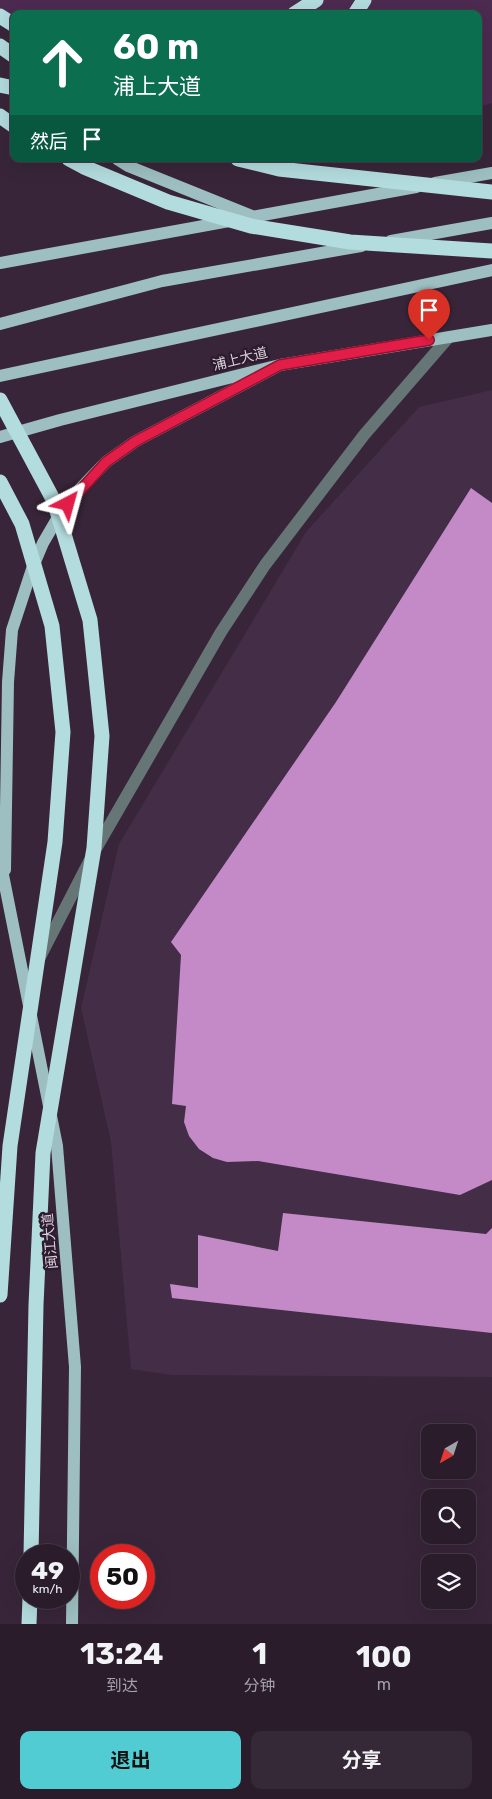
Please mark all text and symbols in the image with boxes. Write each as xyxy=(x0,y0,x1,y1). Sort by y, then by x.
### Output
text: 60 m xyxy=(113,26,199,68)
icon: ahead xyxy=(30,30,95,95)
text: 浦上大道 xyxy=(113,73,201,100)
icon: arrive xyxy=(78,125,106,153)
text: 然后 xyxy=(30,130,68,153)
pin xyxy=(408,289,450,340)
icon: arrive xyxy=(415,296,443,324)
street label: 浦上大道 xyxy=(211,344,269,374)
position arrow xyxy=(41,477,93,529)
street label: 闽江大道 xyxy=(39,1212,61,1270)
north arrow xyxy=(421,1424,476,1479)
map controls xyxy=(421,1424,476,1609)
button: search xyxy=(421,1489,476,1544)
speed limit sign: 50 xyxy=(90,1544,155,1609)
button: layers xyxy=(421,1554,476,1609)
text: 49 xyxy=(31,1556,64,1585)
text: km/h xyxy=(33,1582,62,1596)
text: 13:24 xyxy=(80,1636,164,1672)
text: 1 xyxy=(252,1636,267,1672)
text: 100 xyxy=(356,1639,412,1675)
text: m xyxy=(377,1675,391,1694)
text: 到达 xyxy=(106,1676,138,1695)
text: 分钟 xyxy=(244,1676,276,1695)
button: 退出 xyxy=(20,1731,241,1789)
button: 分享 xyxy=(251,1731,472,1789)

